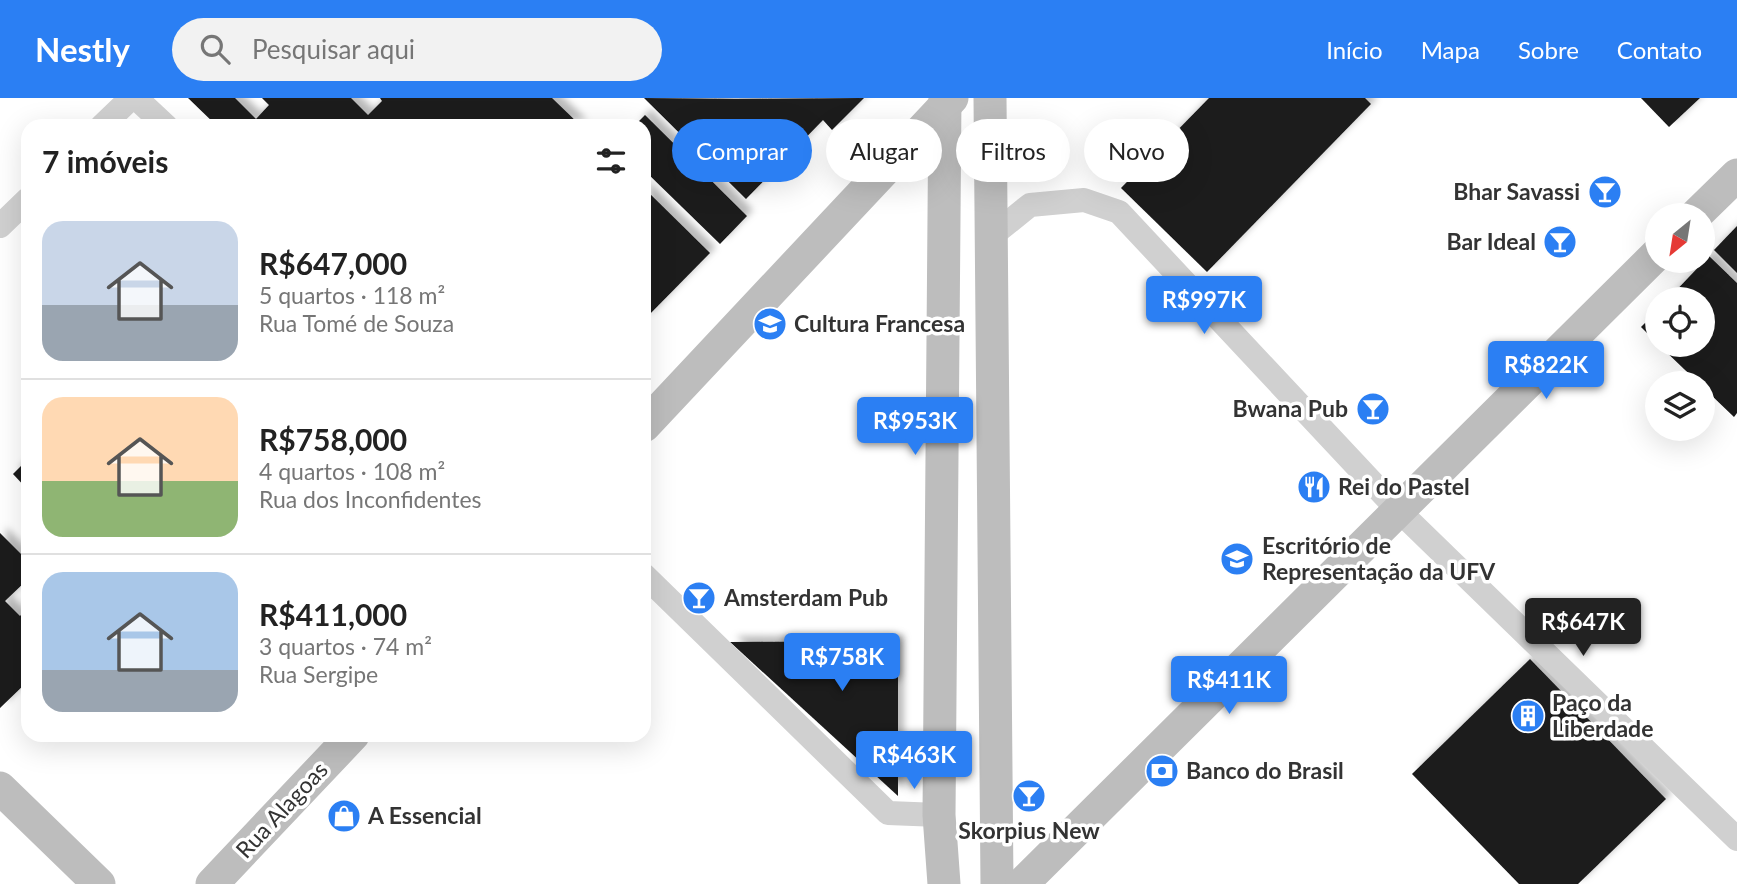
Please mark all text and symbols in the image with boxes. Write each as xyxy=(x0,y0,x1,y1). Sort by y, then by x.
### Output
search box xyxy=(172,18,662,81)
text: Nestly xyxy=(35,29,130,69)
icon: search xyxy=(196,30,234,68)
text: Pesquisar aqui xyxy=(252,33,415,65)
text: Início xyxy=(1326,35,1383,64)
text: Mapa xyxy=(1421,35,1480,64)
text: Sobre xyxy=(1518,35,1579,64)
text: Contato xyxy=(1617,35,1702,64)
chip: Comprar xyxy=(672,119,812,182)
chip: Alugar xyxy=(826,119,942,182)
chip: Filtros xyxy=(956,119,1070,182)
chip: Novo xyxy=(1084,119,1189,182)
icon: filters xyxy=(592,142,630,180)
text: 7 imóveis xyxy=(42,143,168,179)
bar icon: Bhar Savassi xyxy=(1586,173,1624,211)
place label: Bhar Savassi xyxy=(1453,177,1580,205)
north arrow xyxy=(1645,203,1715,273)
map controls xyxy=(1645,203,1715,441)
bar icon: Bar Ideal xyxy=(1541,223,1579,261)
place label: Bar Ideal xyxy=(1446,227,1536,255)
text: R$647,000 xyxy=(259,245,407,281)
icon: home xyxy=(98,249,182,333)
pin: R$997K xyxy=(1147,276,1261,336)
text: 5 quartos · 118 m² xyxy=(259,281,445,309)
text: R$997K xyxy=(1162,285,1246,313)
button: locate xyxy=(1645,287,1715,357)
school or university icon: Cultura Francesa xyxy=(751,305,789,343)
text: Rua Tomé de Souza xyxy=(259,309,454,337)
place label: Cultura Francesa xyxy=(794,309,965,337)
pin: R$822K xyxy=(1489,342,1603,401)
text: R$822K xyxy=(1504,350,1588,378)
button: layers xyxy=(1645,371,1715,441)
bar icon: Bwana Pub xyxy=(1354,390,1392,428)
place label: Bwana Pub xyxy=(1232,394,1348,422)
pin: R$953K xyxy=(858,398,972,457)
text: R$953K xyxy=(873,406,957,434)
text: R$758,000 xyxy=(259,421,407,457)
icon: home xyxy=(98,425,182,509)
text: 4 quartos · 108 m² xyxy=(259,457,445,485)
restaurant icon: Rei do Pastel xyxy=(1295,468,1333,506)
place label: Rei do Pastel xyxy=(1338,472,1470,500)
text: Rua dos Inconfidentes xyxy=(259,485,482,513)
place label: Escritório de Representação da UFV xyxy=(1262,531,1496,585)
school or university icon: Escritório de Representação da UFV xyxy=(1218,540,1256,578)
bar icon: Amsterdam Pub xyxy=(680,579,718,617)
place label: Amsterdam Pub xyxy=(723,583,888,611)
text: R$411,000 xyxy=(259,596,407,632)
pin: R$647K xyxy=(1526,598,1640,658)
icon: home xyxy=(98,600,182,684)
text: R$647K xyxy=(1541,607,1625,635)
text: 3 quartos · 74 m² xyxy=(259,632,432,660)
pin: R$758K xyxy=(785,634,899,693)
text: R$758K xyxy=(800,642,884,670)
pin: R$411K xyxy=(1172,656,1286,716)
text: Rua Sergipe xyxy=(259,660,378,688)
text: R$411K xyxy=(1187,665,1271,693)
place label: Paço da Liberdade xyxy=(1552,688,1653,742)
building icon: Paço da Liberdade xyxy=(1509,697,1547,735)
pin: R$463K xyxy=(857,732,971,791)
text: R$463K xyxy=(872,740,956,768)
bank icon: Banco do Brasil xyxy=(1143,752,1181,790)
street label: Rua Alagoas xyxy=(229,755,333,863)
place label: Banco do Brasil xyxy=(1186,756,1344,784)
bar icon: Skorpius New xyxy=(1010,777,1048,815)
shop icon: A Essencial xyxy=(325,797,363,835)
place label: A Essencial xyxy=(367,801,482,829)
place label: Skorpius New xyxy=(958,816,1100,844)

